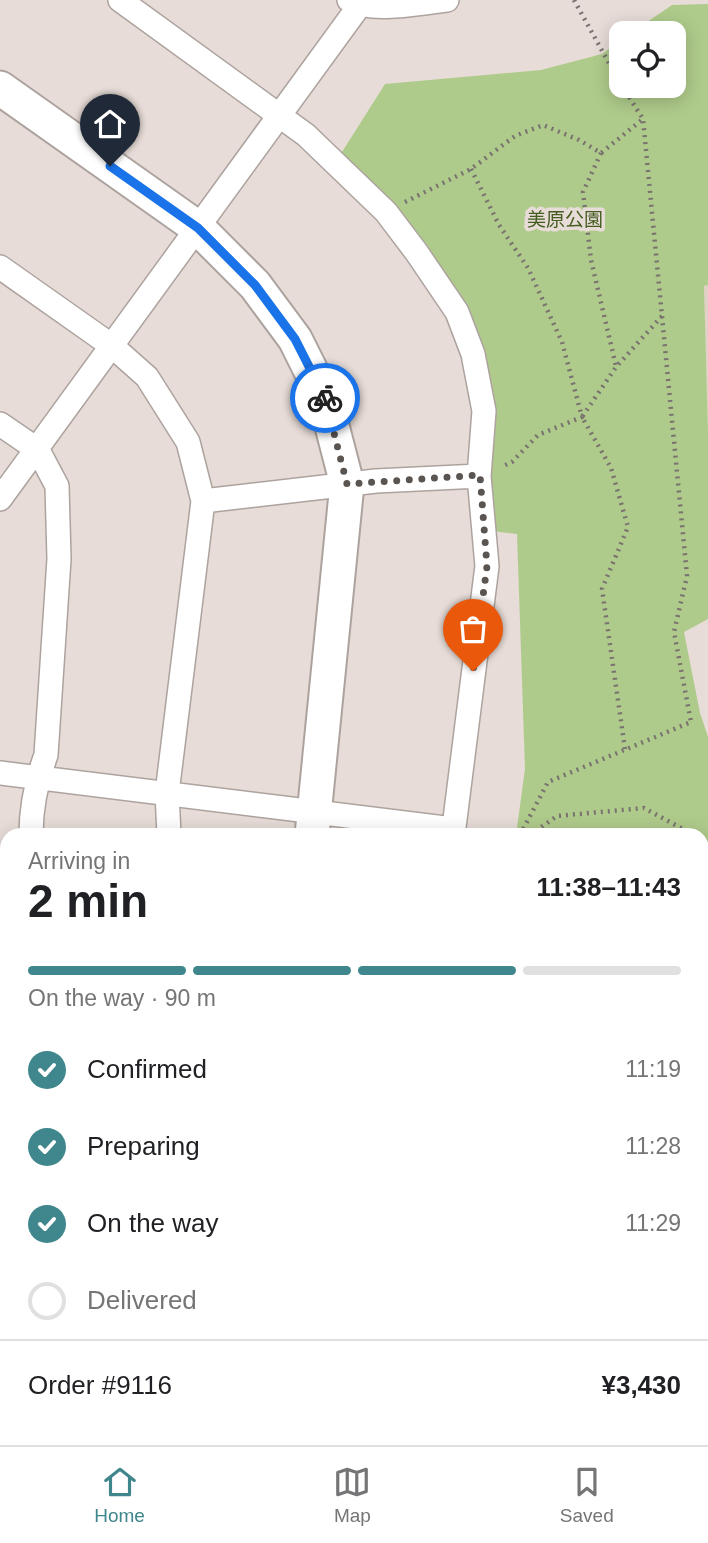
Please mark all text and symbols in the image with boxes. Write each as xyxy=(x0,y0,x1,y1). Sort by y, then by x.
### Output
map controls xyxy=(609,21,686,98)
button: locate xyxy=(609,21,686,98)
pin xyxy=(80,94,140,166)
icon: home xyxy=(91,105,129,143)
park label: 美原公園 xyxy=(527,209,603,230)
courier xyxy=(290,363,360,433)
icon: bike xyxy=(306,379,344,417)
pin xyxy=(443,599,503,671)
icon: bag xyxy=(454,610,492,648)
text: Arriving in xyxy=(28,848,130,874)
text: 11:38–11:43 xyxy=(536,872,681,902)
text: 2 min xyxy=(28,875,148,927)
text: On the way · 90 m xyxy=(28,985,216,1011)
icon: check xyxy=(28,1051,66,1089)
text: Confirmed xyxy=(87,1054,207,1084)
text: 11:19 xyxy=(625,1056,681,1082)
icon: check xyxy=(28,1128,66,1166)
text: Preparing xyxy=(87,1131,200,1161)
text: 11:28 xyxy=(625,1133,681,1159)
icon: check xyxy=(28,1205,66,1243)
text: On the way xyxy=(87,1208,219,1238)
text: 11:29 xyxy=(625,1210,681,1236)
text: Delivered xyxy=(87,1285,197,1315)
text: Order #9116 xyxy=(28,1370,172,1400)
text: ¥3,430 xyxy=(601,1370,681,1400)
tab: Home xyxy=(94,1463,145,1527)
tab: Map xyxy=(333,1463,371,1527)
tab: Saved xyxy=(560,1463,614,1527)

